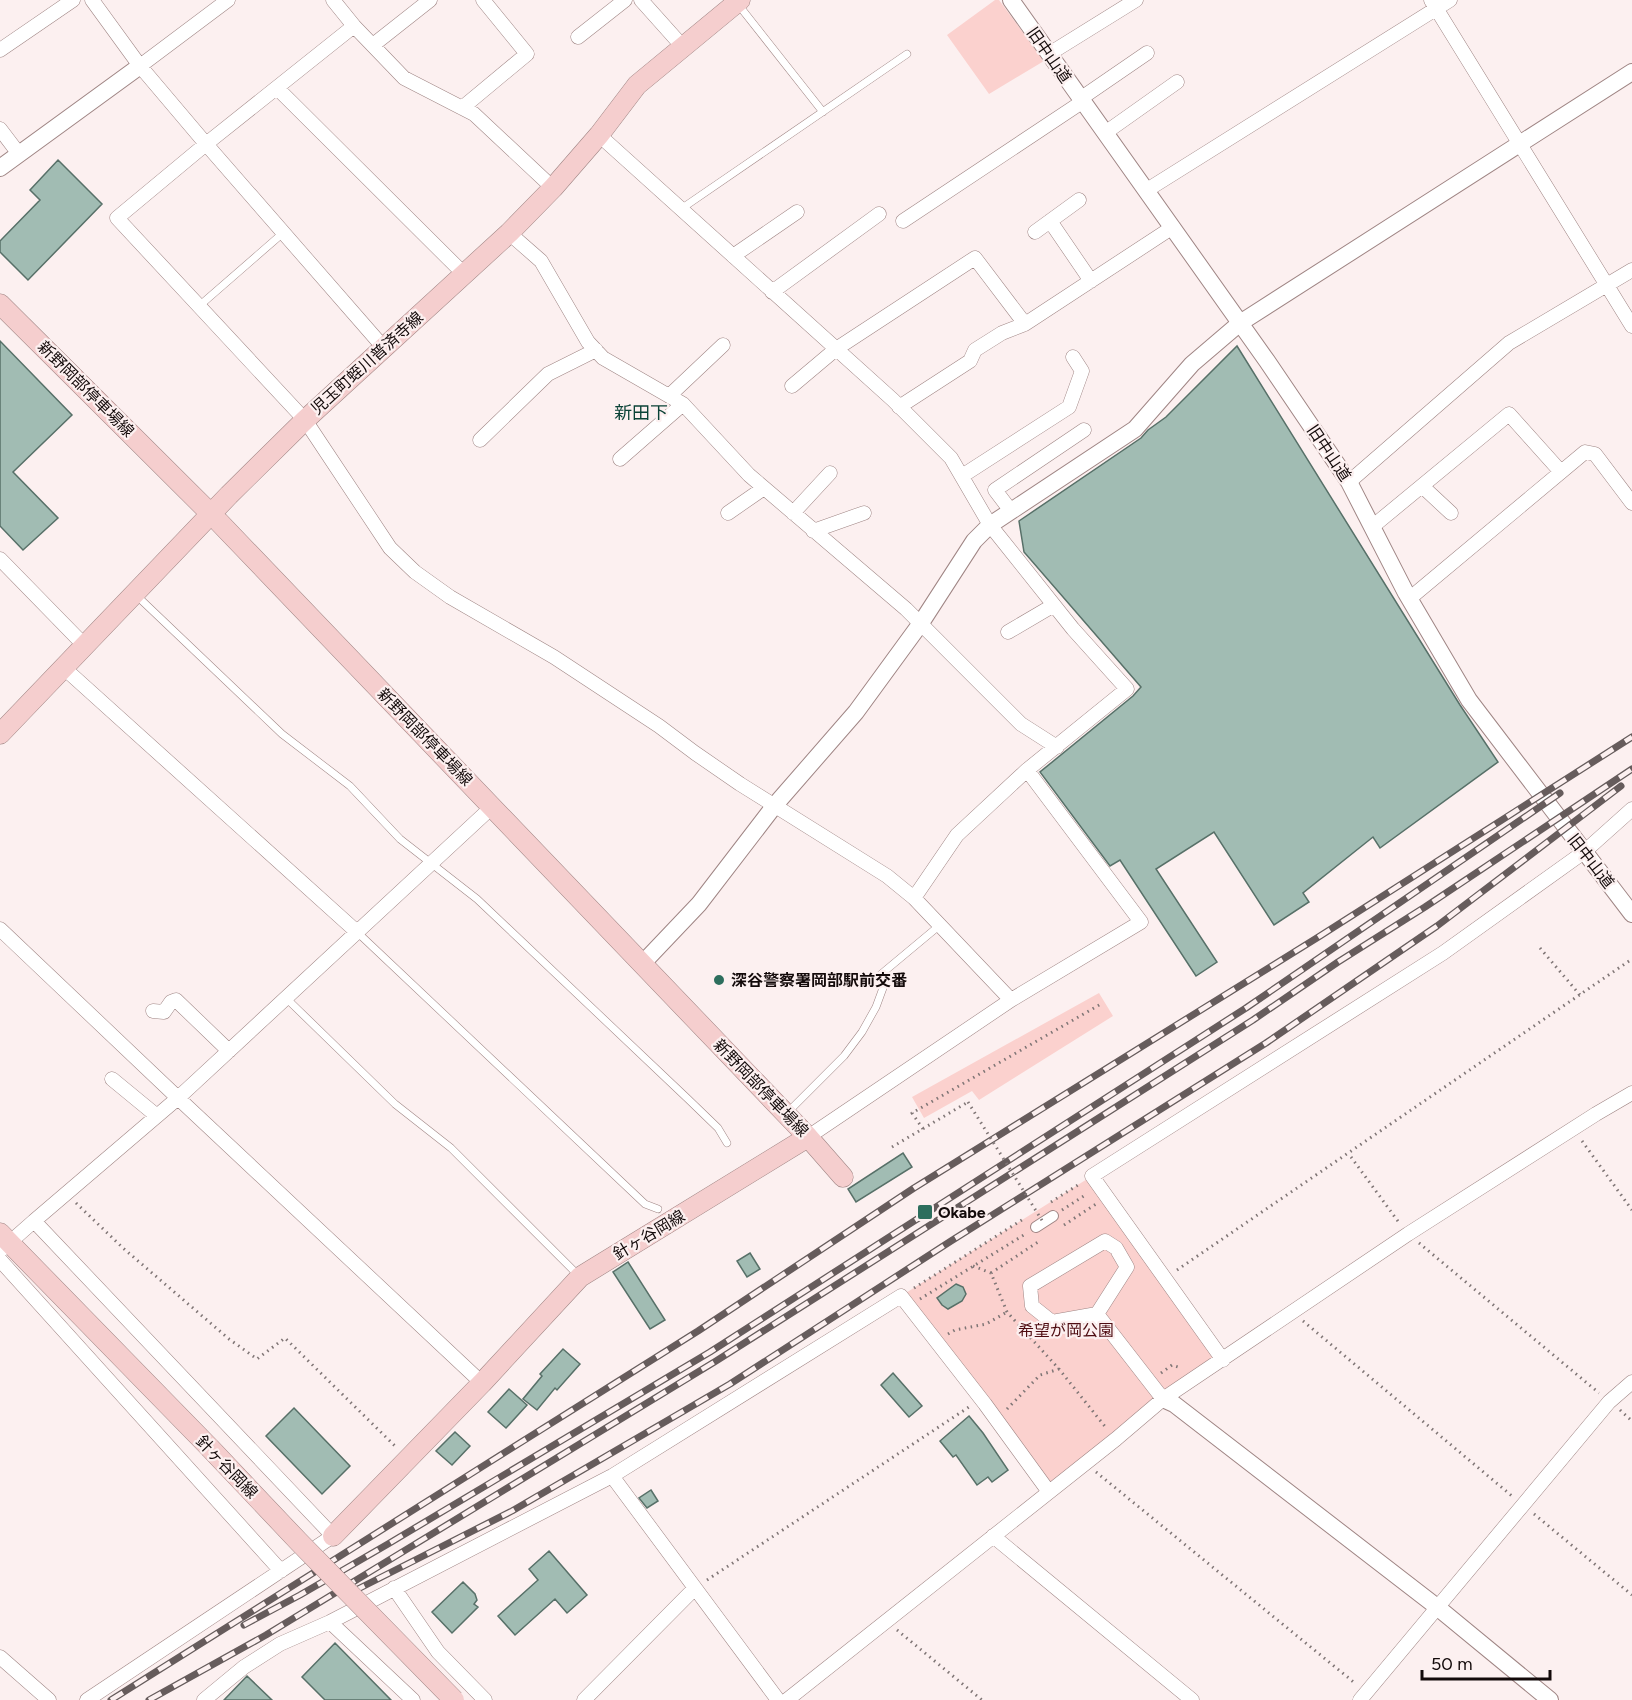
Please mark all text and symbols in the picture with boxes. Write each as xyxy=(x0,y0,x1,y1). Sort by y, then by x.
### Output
street label: 旧中山道 xyxy=(1023,23,1075,87)
street label: 児玉町蛭川普済寺線 xyxy=(307,308,427,418)
street label: 新野岡部停車場線 xyxy=(34,337,138,441)
district label: 新田下 xyxy=(614,402,668,424)
street label: 旧中山道 xyxy=(1303,421,1355,485)
street label: 新野岡部停車場線 xyxy=(374,684,476,790)
street label: 旧中山道 xyxy=(1564,830,1618,892)
place label: 深谷警察署岡部駅前交番 xyxy=(731,971,907,990)
marker: 深谷警察署岡部駅前交番 xyxy=(712,973,726,987)
street label: 新野岡部停車場線 xyxy=(710,1035,812,1141)
marker: Okabe xyxy=(916,1203,934,1221)
place label: Okabe xyxy=(938,1203,986,1222)
street label: 針ヶ谷岡線 xyxy=(610,1206,688,1264)
park label: 希望が岡公園 xyxy=(1018,1321,1114,1340)
street label: 針ヶ谷岡線 xyxy=(192,1432,262,1502)
scale bar xyxy=(1422,1643,1550,1681)
text: 50 m xyxy=(1431,1653,1473,1675)

